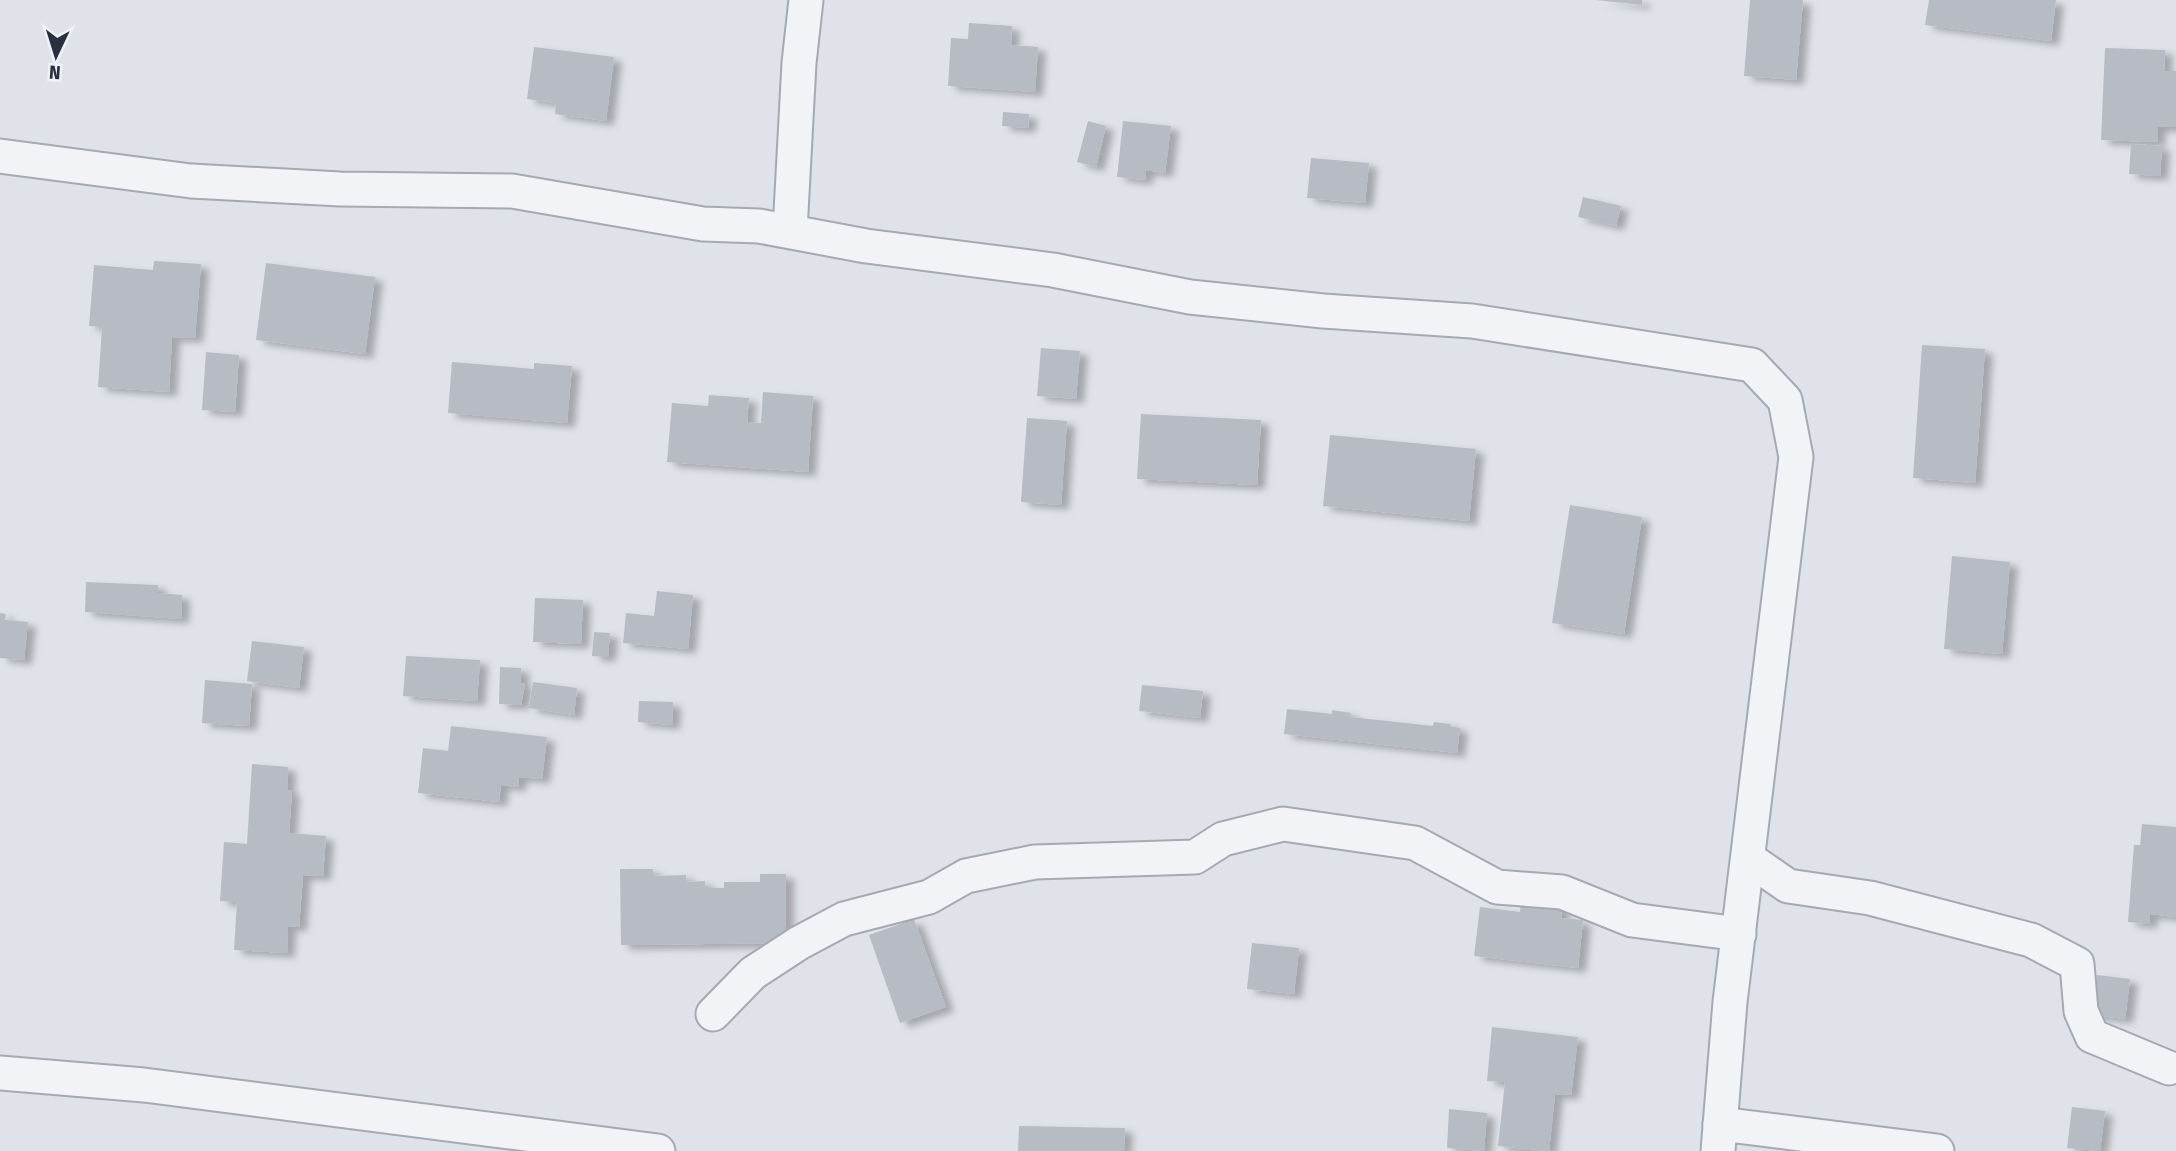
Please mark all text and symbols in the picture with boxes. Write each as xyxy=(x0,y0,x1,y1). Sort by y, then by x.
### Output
north arrow xyxy=(21,21,91,91)
text: N xyxy=(48,61,61,84)

